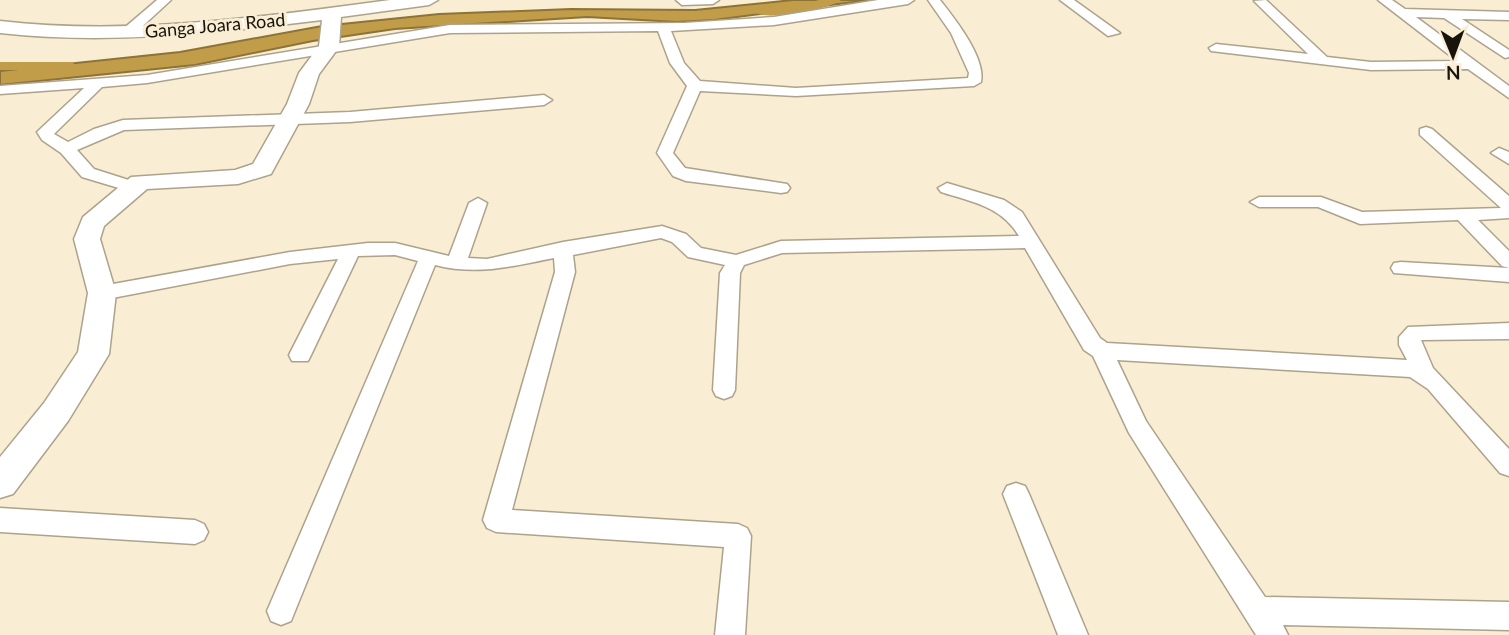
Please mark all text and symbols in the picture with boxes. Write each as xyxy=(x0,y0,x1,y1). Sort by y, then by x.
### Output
street label: Ganga Joara Road xyxy=(144,8,286,42)
north arrow xyxy=(1418,21,1488,91)
text: N xyxy=(1446,62,1461,85)

